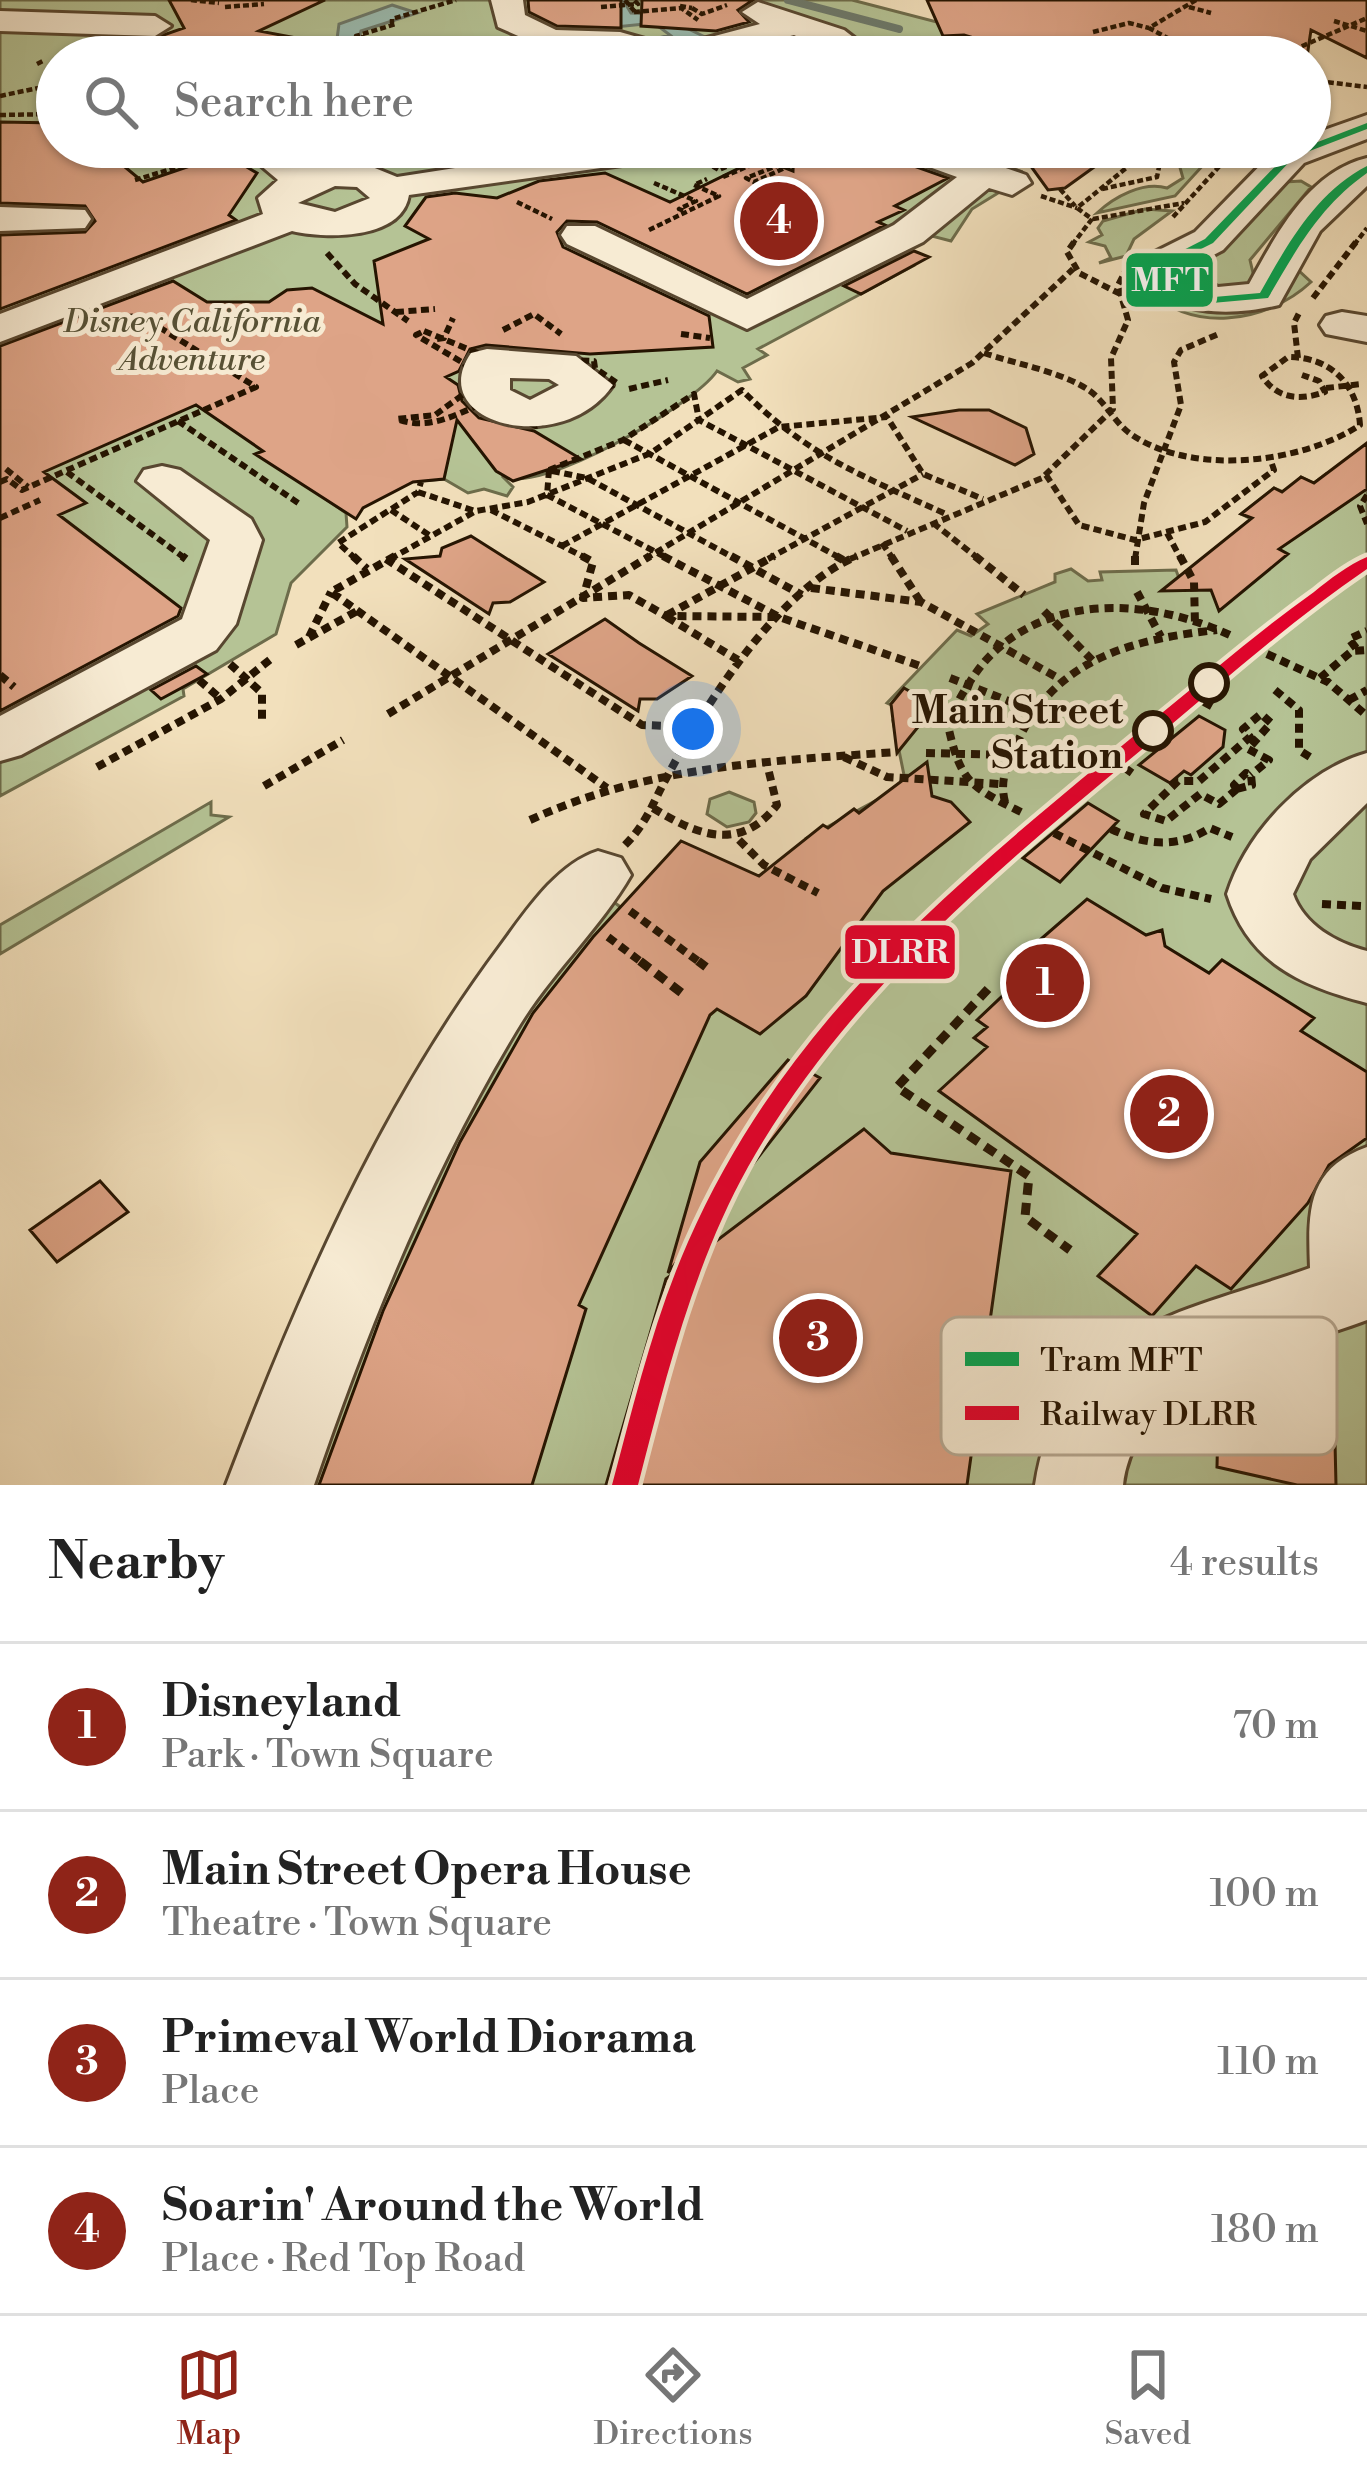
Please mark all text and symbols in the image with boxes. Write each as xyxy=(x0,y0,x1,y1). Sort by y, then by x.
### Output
search box xyxy=(36,36,1331,168)
icon: search xyxy=(78,69,144,135)
text: Search here xyxy=(174,74,414,131)
pin: 4 xyxy=(740,176,818,266)
line badge: MFT xyxy=(1124,251,1215,309)
text: MFT xyxy=(1131,261,1209,302)
park label: Disney California Adventure xyxy=(62,302,321,381)
unlabelled marker xyxy=(1190,664,1228,702)
place label: Main Street Station xyxy=(912,687,1124,781)
your location xyxy=(663,699,723,759)
marker: Main Street Station xyxy=(1134,712,1172,750)
line badge: DLRR xyxy=(843,923,957,981)
text: DLRR xyxy=(851,933,949,974)
pin: 1 xyxy=(1006,938,1084,1028)
pin: 2 xyxy=(1130,1069,1208,1159)
pin: 3 xyxy=(779,1293,857,1383)
legend xyxy=(941,1317,1337,1455)
text: Tram MFT xyxy=(1040,1341,1203,1382)
text: Railway DLRR xyxy=(1040,1395,1257,1436)
text: Nearby xyxy=(48,1531,224,1595)
text: 4 results xyxy=(1170,1539,1319,1588)
text: Disneyland xyxy=(162,1674,401,1731)
text: 1 xyxy=(78,1702,96,1751)
text: 70 m xyxy=(1232,1702,1319,1751)
text: Park · Town Square xyxy=(162,1731,494,1780)
text: Main Street Opera House xyxy=(162,1842,692,1899)
text: 2 xyxy=(75,1870,99,1919)
text: 100 m xyxy=(1210,1870,1319,1919)
text: Theatre · Town Square xyxy=(162,1899,552,1948)
text: Primeval World Diorama xyxy=(162,2010,695,2067)
text: 3 xyxy=(75,2038,99,2087)
text: 110 m xyxy=(1217,2038,1319,2087)
text: Place xyxy=(162,2067,259,2116)
text: Soarin' Around the World xyxy=(162,2178,704,2235)
text: 4 xyxy=(74,2206,100,2255)
text: 180 m xyxy=(1211,2206,1319,2255)
text: Place · Red Top Road xyxy=(162,2235,525,2284)
tab: Map xyxy=(176,2342,242,2455)
tab: Directions xyxy=(594,2342,753,2455)
tab: Saved xyxy=(1104,2342,1191,2455)

